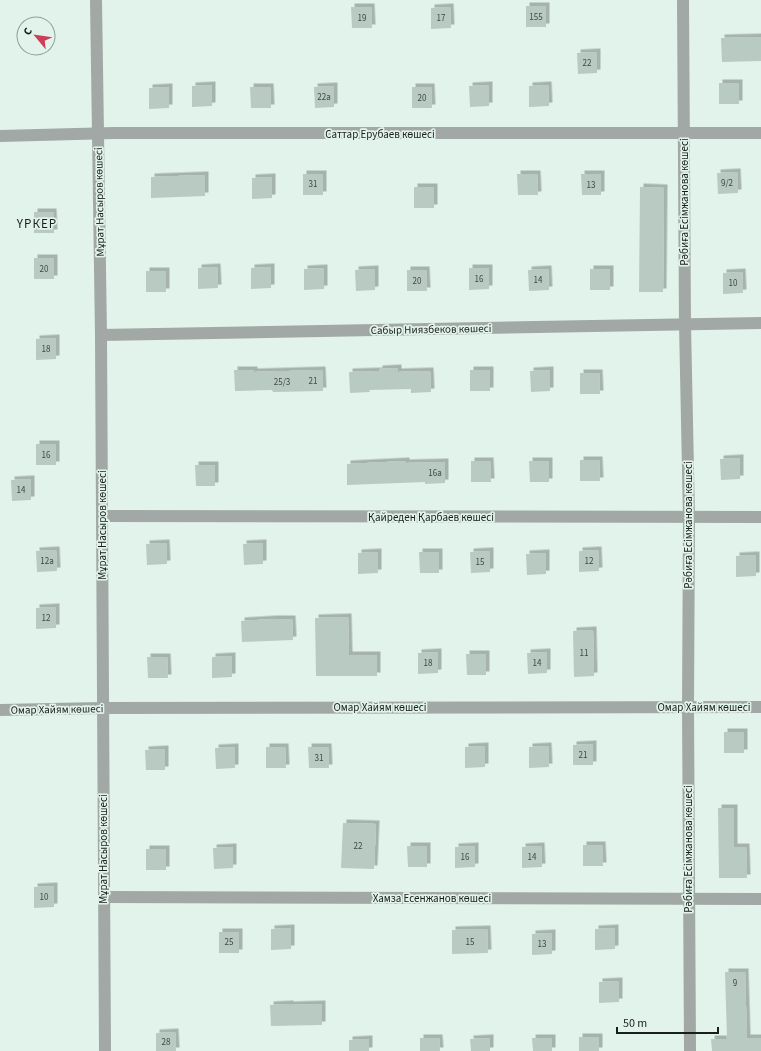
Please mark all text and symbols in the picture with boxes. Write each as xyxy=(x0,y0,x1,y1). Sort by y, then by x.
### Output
house number: 155 xyxy=(529,11,543,24)
house number: 19 xyxy=(358,12,367,25)
house number: 17 xyxy=(437,12,446,25)
north arrow xyxy=(16,16,56,56)
text: С xyxy=(20,24,36,38)
house number: 22 xyxy=(583,57,592,70)
house number: 22а xyxy=(317,91,331,104)
house number: 20 xyxy=(418,92,427,105)
street label: Саттар Ерубаев көшесі xyxy=(325,127,435,142)
street label: Рәбиға Есімжанова көшесі xyxy=(677,138,692,266)
street label: Мұрат Насыров көшесі xyxy=(91,147,108,257)
house number: 9/2 xyxy=(721,177,734,190)
house number: 31 xyxy=(309,178,317,191)
house number: 13 xyxy=(587,179,596,192)
district label: ҮРКЕР xyxy=(16,215,57,233)
house number: 20 xyxy=(40,263,49,276)
house number: 16 xyxy=(475,273,484,286)
house number: 14 xyxy=(534,274,543,287)
house number: 20 xyxy=(413,275,422,288)
house number: 10 xyxy=(729,277,738,290)
street label: Сабыр Ниязбеков көшесі xyxy=(371,321,491,338)
house number: 18 xyxy=(42,343,51,356)
house number: 21 xyxy=(309,375,317,388)
house number: 25/3 xyxy=(274,376,291,389)
house number: 16 xyxy=(42,449,51,462)
street label: Рәбиға Есімжанова көшесі xyxy=(681,461,696,589)
house number: 16а xyxy=(428,467,442,480)
street label: Мұрат Насыров көшесі xyxy=(95,470,110,580)
house number: 14 xyxy=(17,484,26,497)
street label: Қайреден Қарбаев көшесі xyxy=(368,510,494,525)
house number: 12а xyxy=(40,555,54,568)
house number: 12 xyxy=(585,555,594,568)
house number: 15 xyxy=(476,556,485,569)
house number: 12 xyxy=(42,612,51,625)
house number: 11 xyxy=(580,647,588,660)
house number: 18 xyxy=(424,657,433,670)
house number: 14 xyxy=(533,657,542,670)
street label: Омар Хайям көшесі xyxy=(334,700,426,715)
street label: Омар Хайям көшесі xyxy=(658,700,750,715)
street label: Омар Хайям көшесі xyxy=(10,701,104,718)
house number: 21 xyxy=(579,749,587,762)
house number: 31 xyxy=(315,752,323,765)
street label: Рәбиға Есімжанова көшесі xyxy=(681,785,696,913)
street label: Мұрат Насыров көшесі xyxy=(96,794,111,904)
house number: 22 xyxy=(354,840,363,853)
house number: 16 xyxy=(461,851,470,864)
house number: 14 xyxy=(528,851,537,864)
house number: 10 xyxy=(40,891,49,904)
street label: Хамза Есенжанов көшесі xyxy=(373,891,491,906)
house number: 25 xyxy=(225,936,234,949)
house number: 15 xyxy=(466,936,475,949)
house number: 13 xyxy=(538,938,547,951)
house number: 9 xyxy=(733,977,738,990)
scale bar xyxy=(617,1009,718,1035)
text: 50 m xyxy=(623,1015,647,1032)
house number: 28 xyxy=(162,1036,171,1049)

